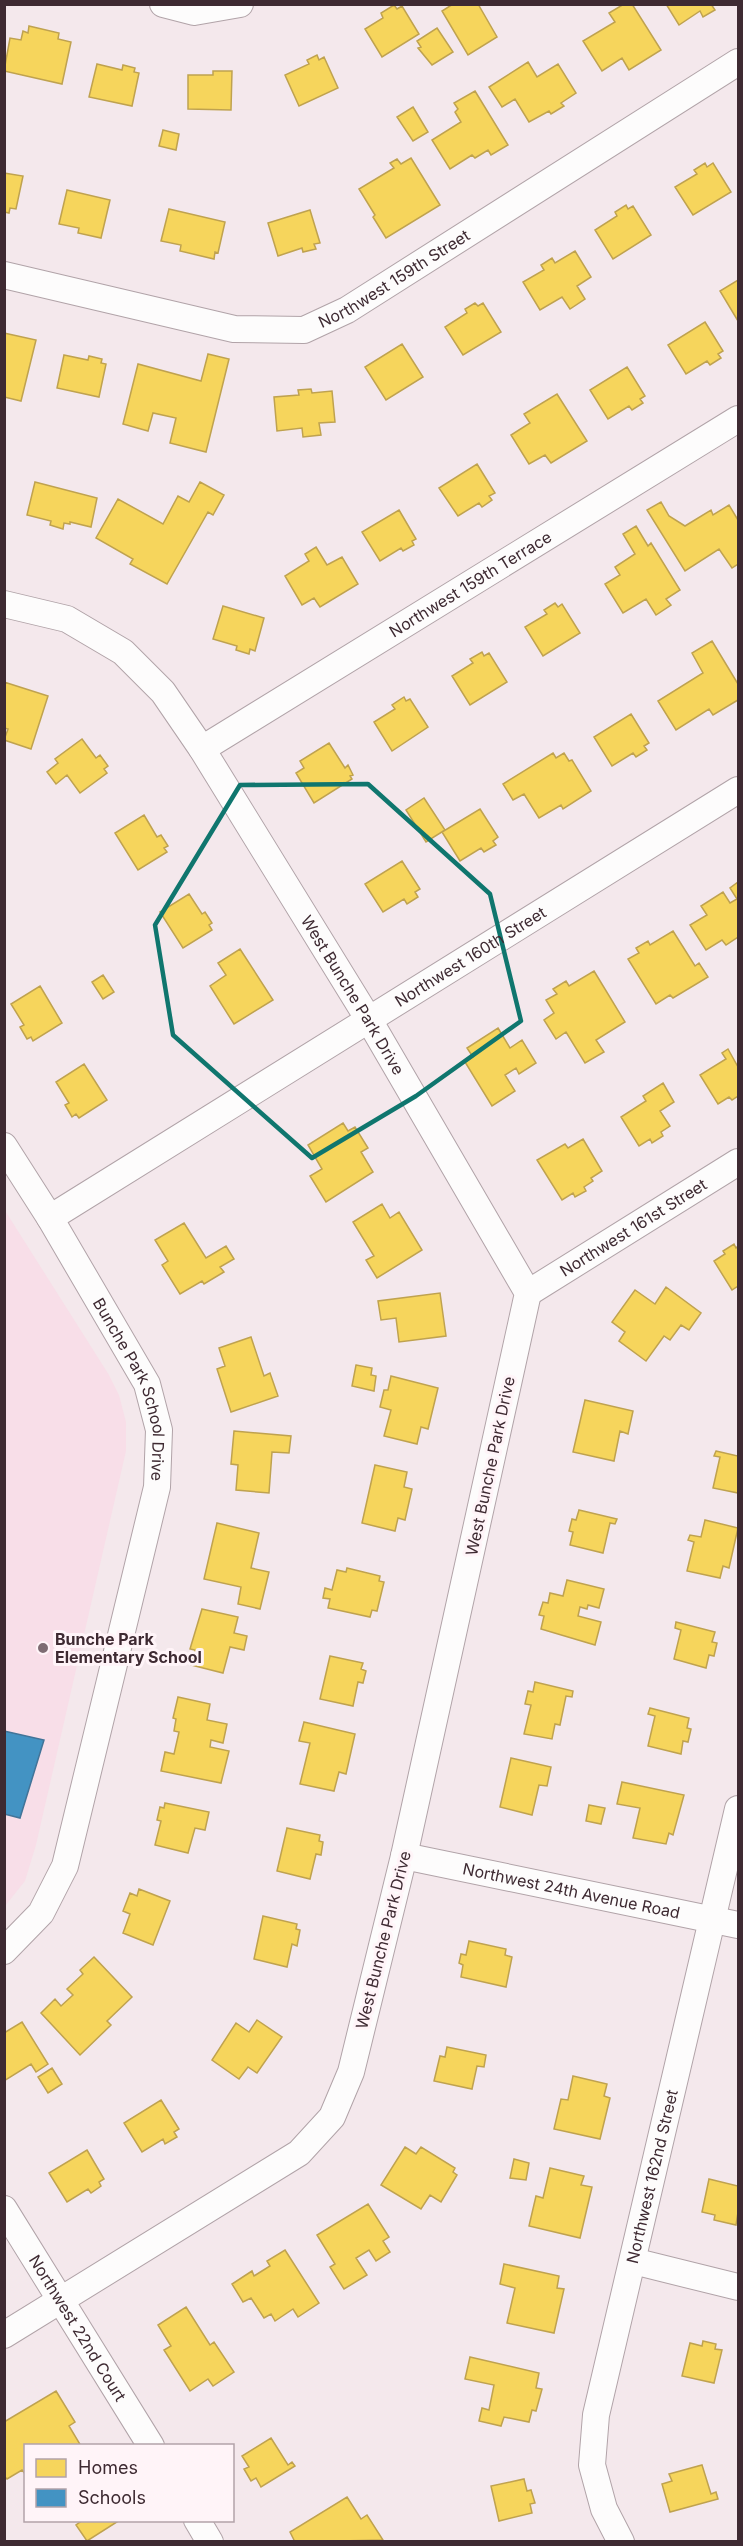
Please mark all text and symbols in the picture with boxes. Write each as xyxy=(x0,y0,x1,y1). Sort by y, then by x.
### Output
street label: Northwest 159th Street xyxy=(315,225,473,332)
street label: Northwest 159th Terrace xyxy=(385,526,555,641)
street label: Northwest 160th Street xyxy=(391,902,550,1011)
street label: West Bunche Park Drive xyxy=(297,912,409,1078)
street label: Northwest 161st Street xyxy=(556,1174,710,1281)
street label: Bunche Park School Drive xyxy=(89,1294,169,1481)
street label: West Bunche Park Drive xyxy=(461,1375,519,1557)
place label: Bunche Park Elementary School xyxy=(55,1629,202,1667)
marker: Bunche Park Elementary School xyxy=(36,1641,50,1655)
street label: West Bunche Park Drive xyxy=(351,1849,415,2031)
street label: Northwest 24th Avenue Road xyxy=(461,1858,682,1923)
street label: Northwest 162nd Street xyxy=(622,2087,682,2265)
street label: Northwest 22nd Court xyxy=(25,2251,131,2405)
legend xyxy=(24,2444,234,2522)
text: Homes xyxy=(78,2457,138,2478)
text: Schools xyxy=(78,2487,146,2508)

